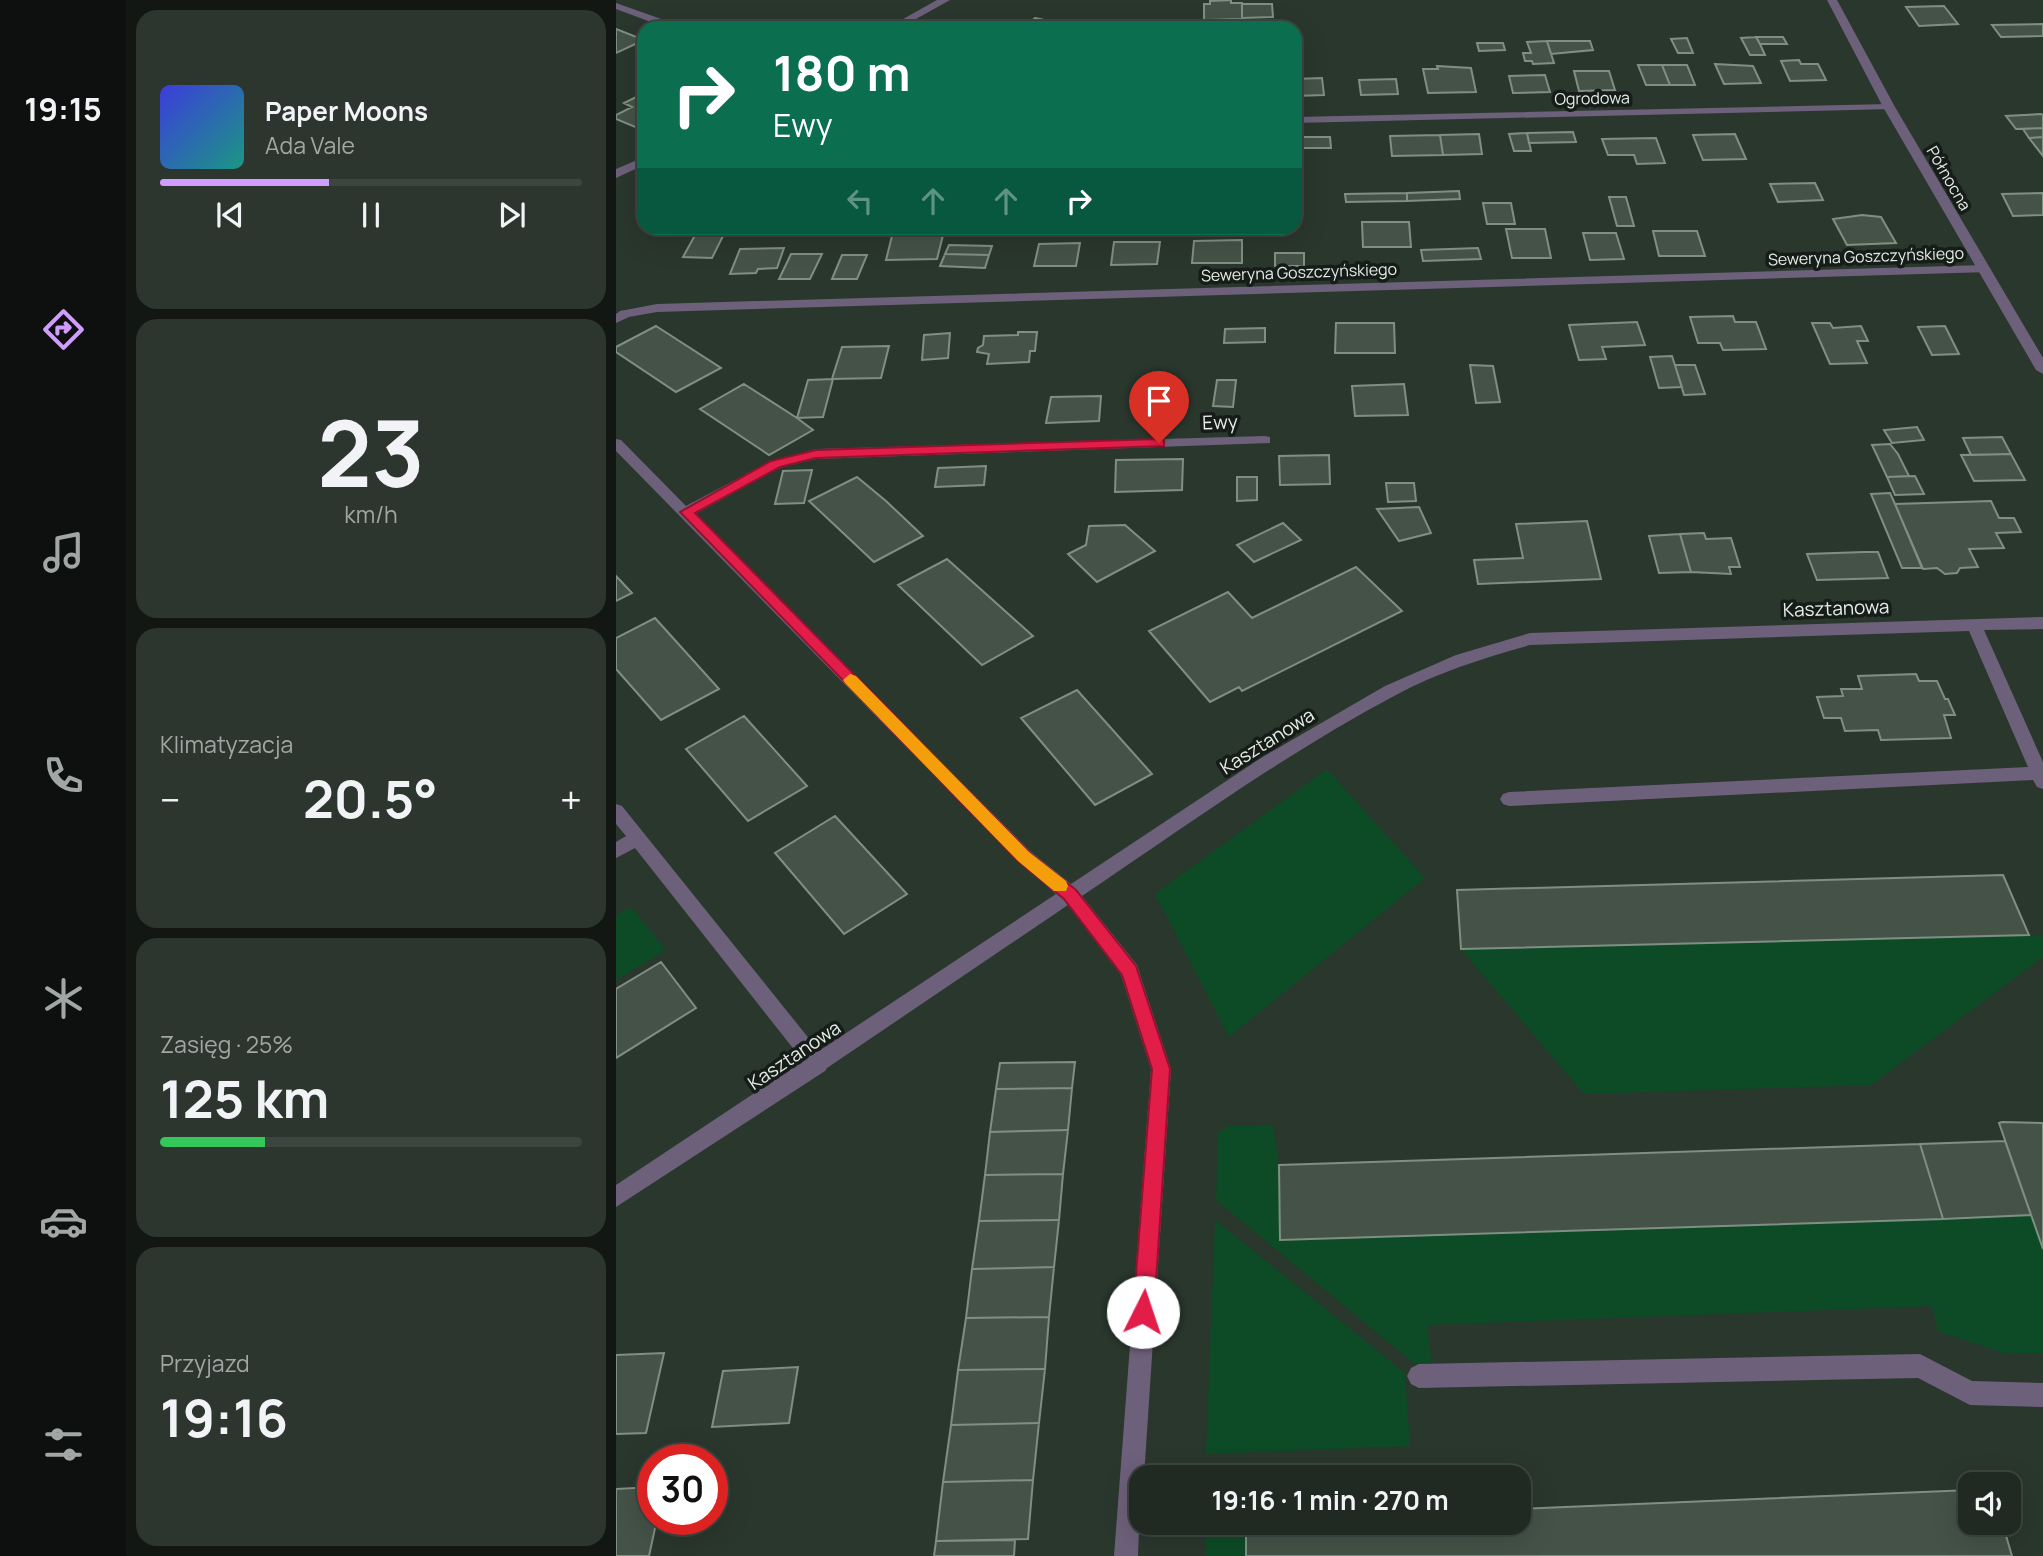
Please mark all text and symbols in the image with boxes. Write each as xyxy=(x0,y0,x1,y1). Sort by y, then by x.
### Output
text: 180 m xyxy=(773,39,911,106)
icon: right xyxy=(658,49,749,140)
street label: Ogrodowa xyxy=(1554,86,1630,110)
text: 19:15 xyxy=(24,87,102,131)
text: Paper Moons xyxy=(265,93,428,129)
text: Ewy xyxy=(773,103,833,147)
text: Ada Vale xyxy=(265,129,355,161)
street label: Północna xyxy=(1922,142,1976,214)
icon: left xyxy=(841,182,879,220)
icon: ahead xyxy=(914,182,952,220)
icon: ahead xyxy=(987,182,1025,220)
icon: right xyxy=(1060,182,1098,220)
icon: previous xyxy=(211,196,249,234)
icon: pause xyxy=(352,196,390,234)
icon: next xyxy=(493,196,531,234)
street label: Seweryna Goszczyńskiego xyxy=(1768,242,1964,270)
street label: Seweryna Goszczyńskiego xyxy=(1201,258,1397,286)
icon: directions xyxy=(39,305,88,354)
pin xyxy=(1129,371,1189,443)
icon: arrive xyxy=(1140,382,1178,420)
text: 23 xyxy=(317,390,425,514)
street label: Ewy xyxy=(1202,408,1238,436)
text: km/h xyxy=(344,498,398,530)
icon: music xyxy=(39,528,88,577)
street label: Kasztanowa xyxy=(1782,593,1890,623)
street label: Kasztanowa xyxy=(1215,702,1319,780)
text: Klimatyzacja xyxy=(160,728,293,760)
icon: phone xyxy=(39,751,88,800)
text: 20.5° xyxy=(303,763,438,834)
text: − xyxy=(160,773,181,825)
text: + xyxy=(560,773,582,825)
icon: climate xyxy=(39,974,88,1023)
street label: Kasztanowa xyxy=(743,1014,845,1096)
text: Zasięg · 25% xyxy=(160,1028,293,1060)
text: 125 km xyxy=(160,1063,329,1134)
icon: car xyxy=(39,1197,88,1246)
position arrow xyxy=(1106,1275,1180,1349)
text: Przyjazd xyxy=(160,1347,250,1379)
text: 19:16 xyxy=(160,1382,288,1453)
icon: filters xyxy=(39,1420,88,1469)
speed limit sign: 30 xyxy=(637,1444,728,1535)
map controls xyxy=(1958,1472,2021,1535)
button: sound xyxy=(1958,1472,2021,1535)
text: 19:16 · 1 min · 270 m xyxy=(1211,1482,1449,1518)

